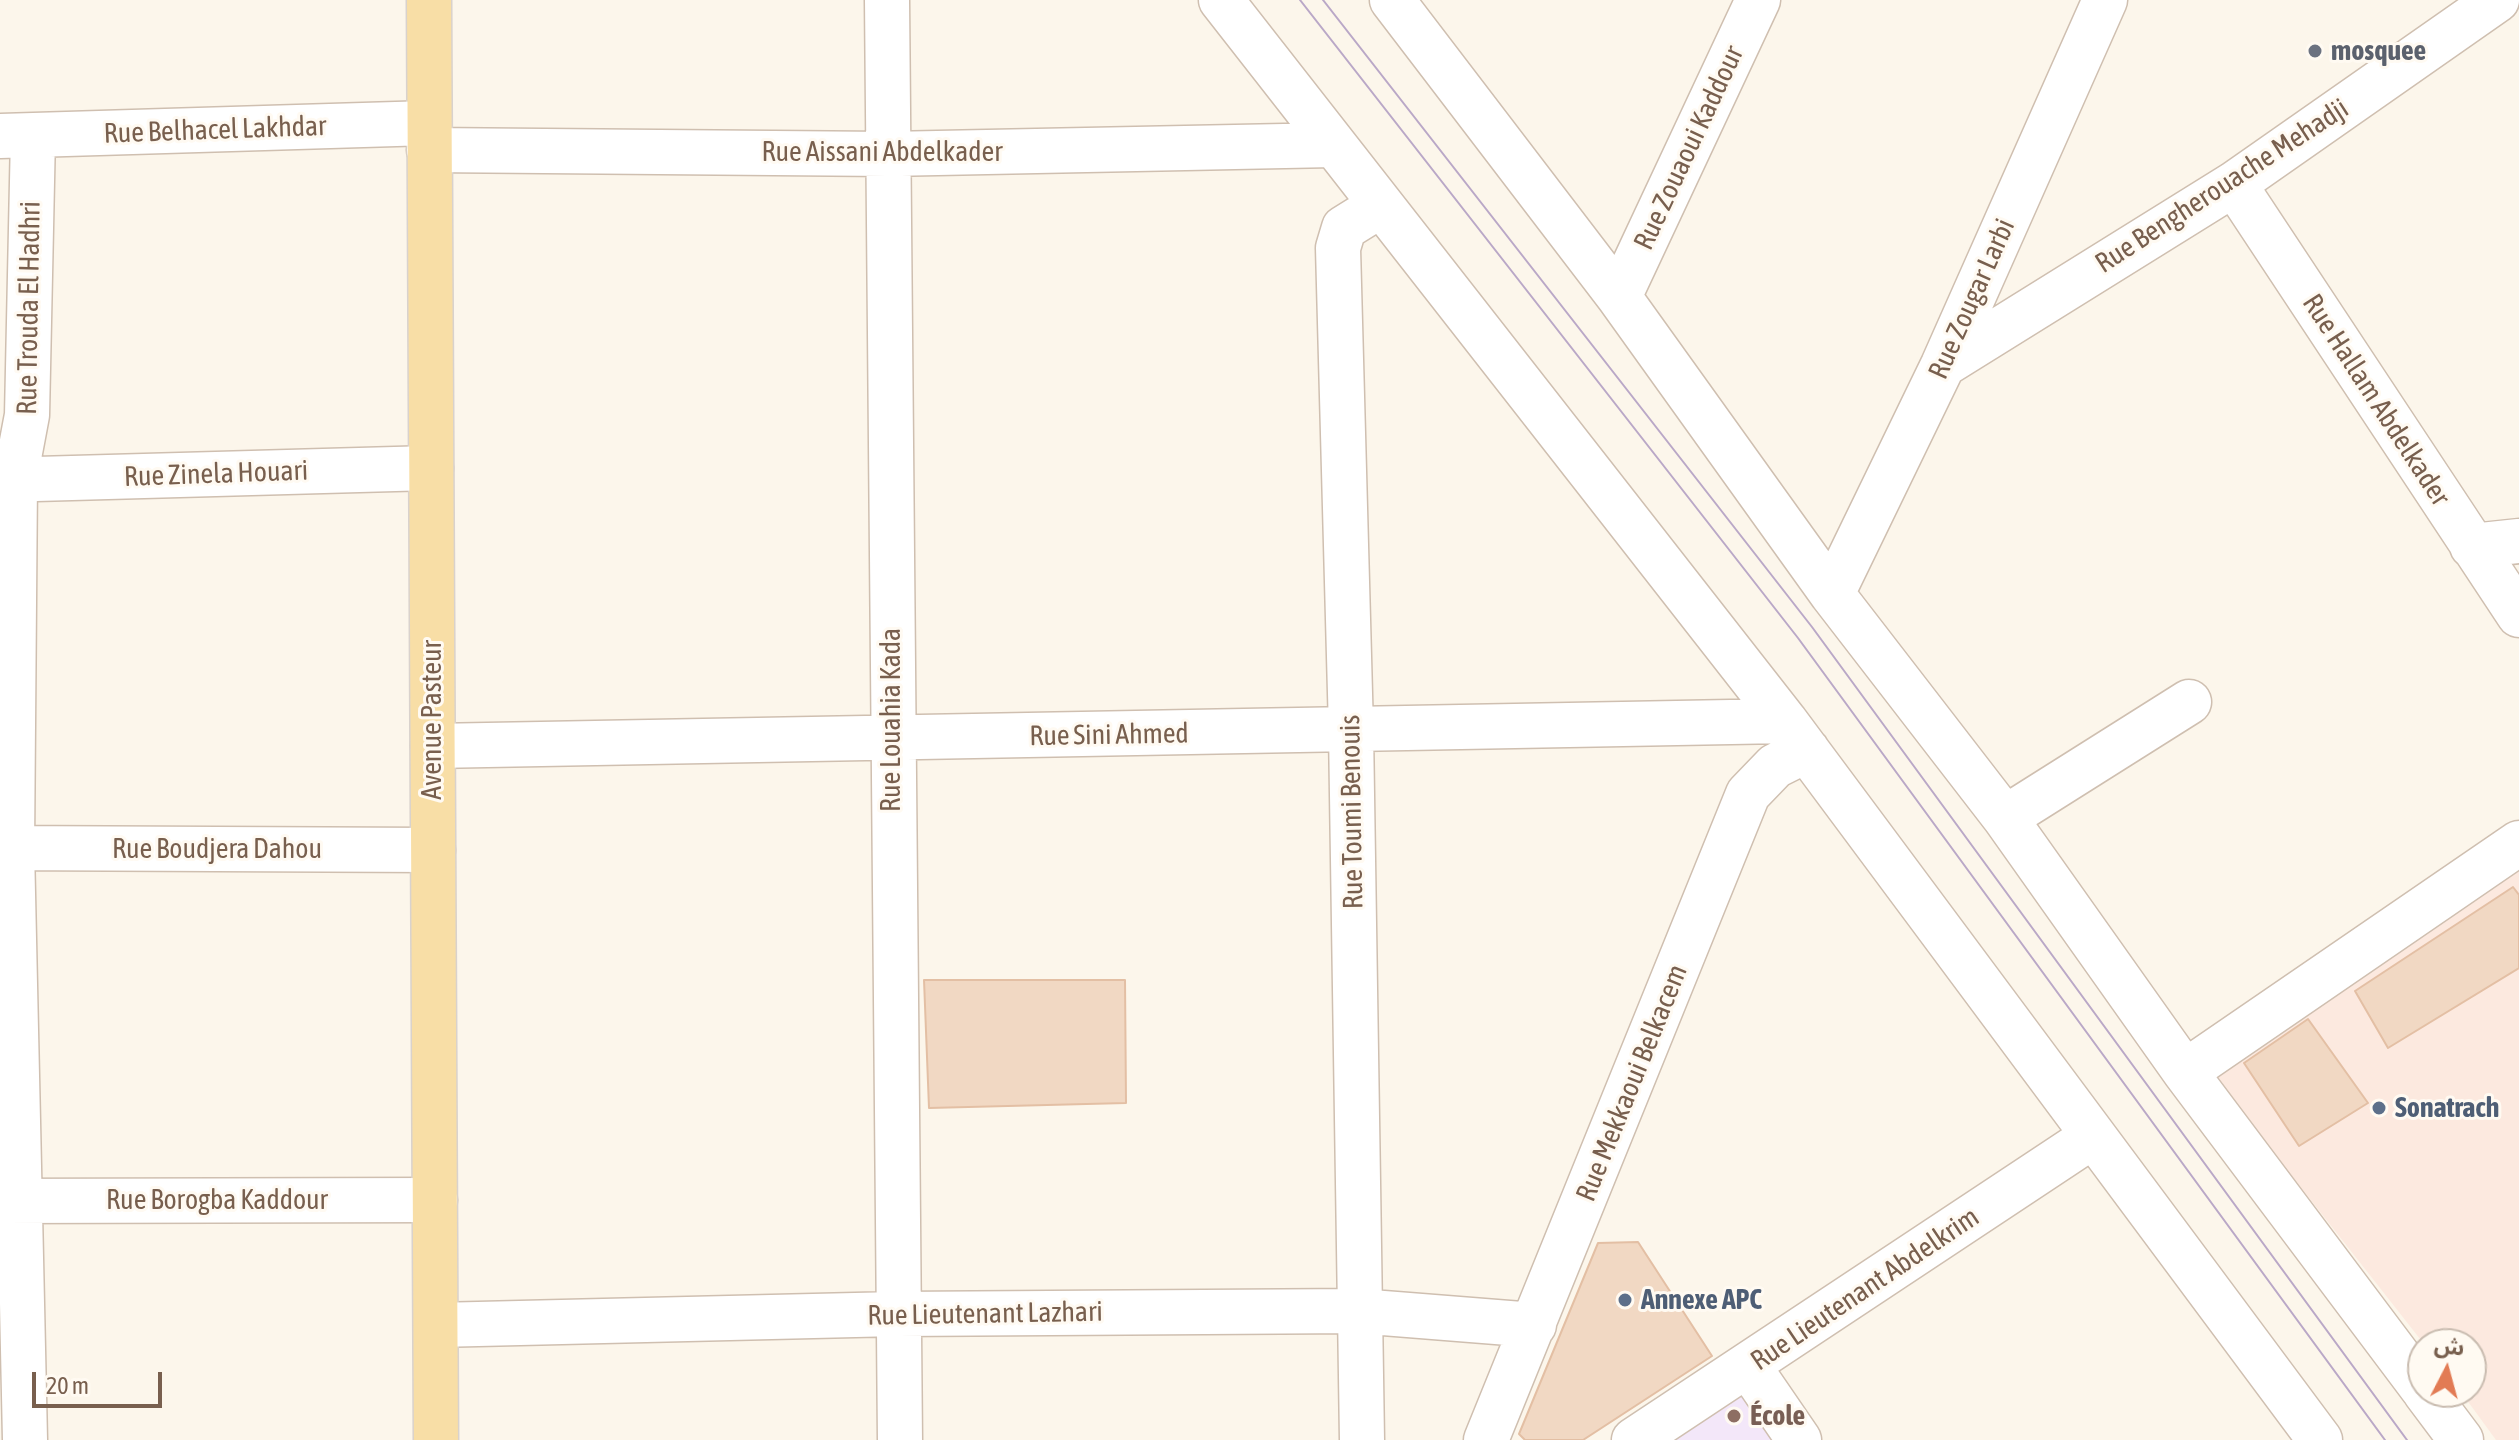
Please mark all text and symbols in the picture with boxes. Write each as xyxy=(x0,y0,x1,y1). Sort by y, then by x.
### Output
place label: mosquee xyxy=(2331,34,2426,68)
street label: Rue Zouaoui Kaddour xyxy=(1627,41,1751,255)
marker: mosquee xyxy=(2306,42,2324,60)
street label: Rue Bengherouache Mehadji xyxy=(2089,92,2355,280)
street label: Rue Belhacel Lakhdar xyxy=(103,109,327,151)
street label: Rue Aissani Abdelkader xyxy=(762,135,1002,169)
street label: Rue Trouda El Hadhri xyxy=(10,201,48,415)
street label: Rue Zougar Larbi xyxy=(1922,214,2022,384)
street label: Rue Hallam Abdelkader xyxy=(2295,288,2457,512)
street label: Rue Zinela Houari xyxy=(123,454,309,494)
street label: Rue Louahia Kada xyxy=(874,628,908,812)
street label: Avenue Pasteur xyxy=(415,640,449,800)
street label: Rue Toumi Benouis xyxy=(1334,715,1370,909)
street label: Rue Sini Ahmed xyxy=(1029,717,1189,753)
street label: Rue Boudjera Dahou xyxy=(112,832,322,866)
street label: Rue Mekkaoui Belkacem xyxy=(1569,960,1695,1206)
place label: Sonatrach xyxy=(2395,1091,2499,1125)
marker: Sonatrach xyxy=(2370,1099,2388,1117)
street label: Rue Borogba Kaddour xyxy=(106,1183,328,1217)
street label: Rue Lieutenant Abdelkrim xyxy=(1745,1200,1985,1378)
place label: Annexe APC xyxy=(1641,1283,1762,1317)
marker: Annexe APC xyxy=(1616,1291,1634,1309)
street label: Rue Lieutenant Lazhari xyxy=(867,1295,1103,1333)
north arrow xyxy=(2407,1328,2487,1408)
text: ش xyxy=(2433,1332,2466,1361)
scale bar xyxy=(36,1356,166,1406)
text: 20 m xyxy=(46,1372,89,1399)
place label: École xyxy=(1750,1399,1805,1433)
marker: École xyxy=(1725,1407,1743,1425)

